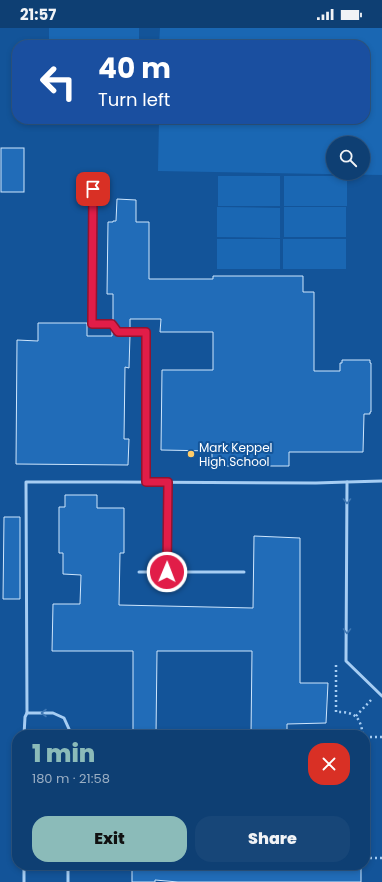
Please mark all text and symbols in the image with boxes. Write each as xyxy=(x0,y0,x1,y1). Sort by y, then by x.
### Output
text: 21:57 xyxy=(20,4,56,25)
text: 40 m xyxy=(98,49,171,88)
icon: left xyxy=(32,56,84,108)
text: Turn left xyxy=(98,87,170,112)
map controls xyxy=(326,136,370,180)
button: search xyxy=(326,136,370,180)
pin xyxy=(76,172,110,206)
icon: arrive xyxy=(82,178,104,200)
place label: Mark Keppel High School xyxy=(199,439,273,470)
marker: Mark Keppel High School xyxy=(186,449,196,459)
one-way arrow xyxy=(343,498,351,504)
position arrow xyxy=(146,551,188,593)
one-way arrow xyxy=(343,628,351,634)
one-way arrow xyxy=(41,709,47,717)
text: 1 min xyxy=(32,737,95,770)
button: close xyxy=(308,743,350,785)
text: 180 m · 21:58 xyxy=(32,769,110,788)
button: Exit xyxy=(32,816,187,862)
button: Share xyxy=(195,816,350,862)

